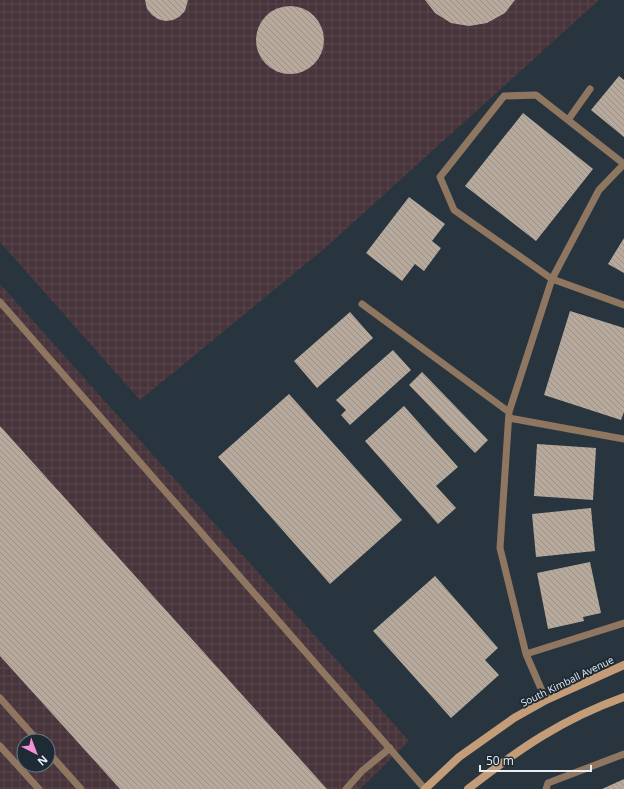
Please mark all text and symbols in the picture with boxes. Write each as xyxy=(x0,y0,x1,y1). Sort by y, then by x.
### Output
street label: South Kimball Avenue xyxy=(518,652,616,710)
north arrow xyxy=(16,733,56,773)
scale bar xyxy=(480,747,591,773)
text: N xyxy=(35,752,51,769)
text: 50 m xyxy=(486,752,514,769)

